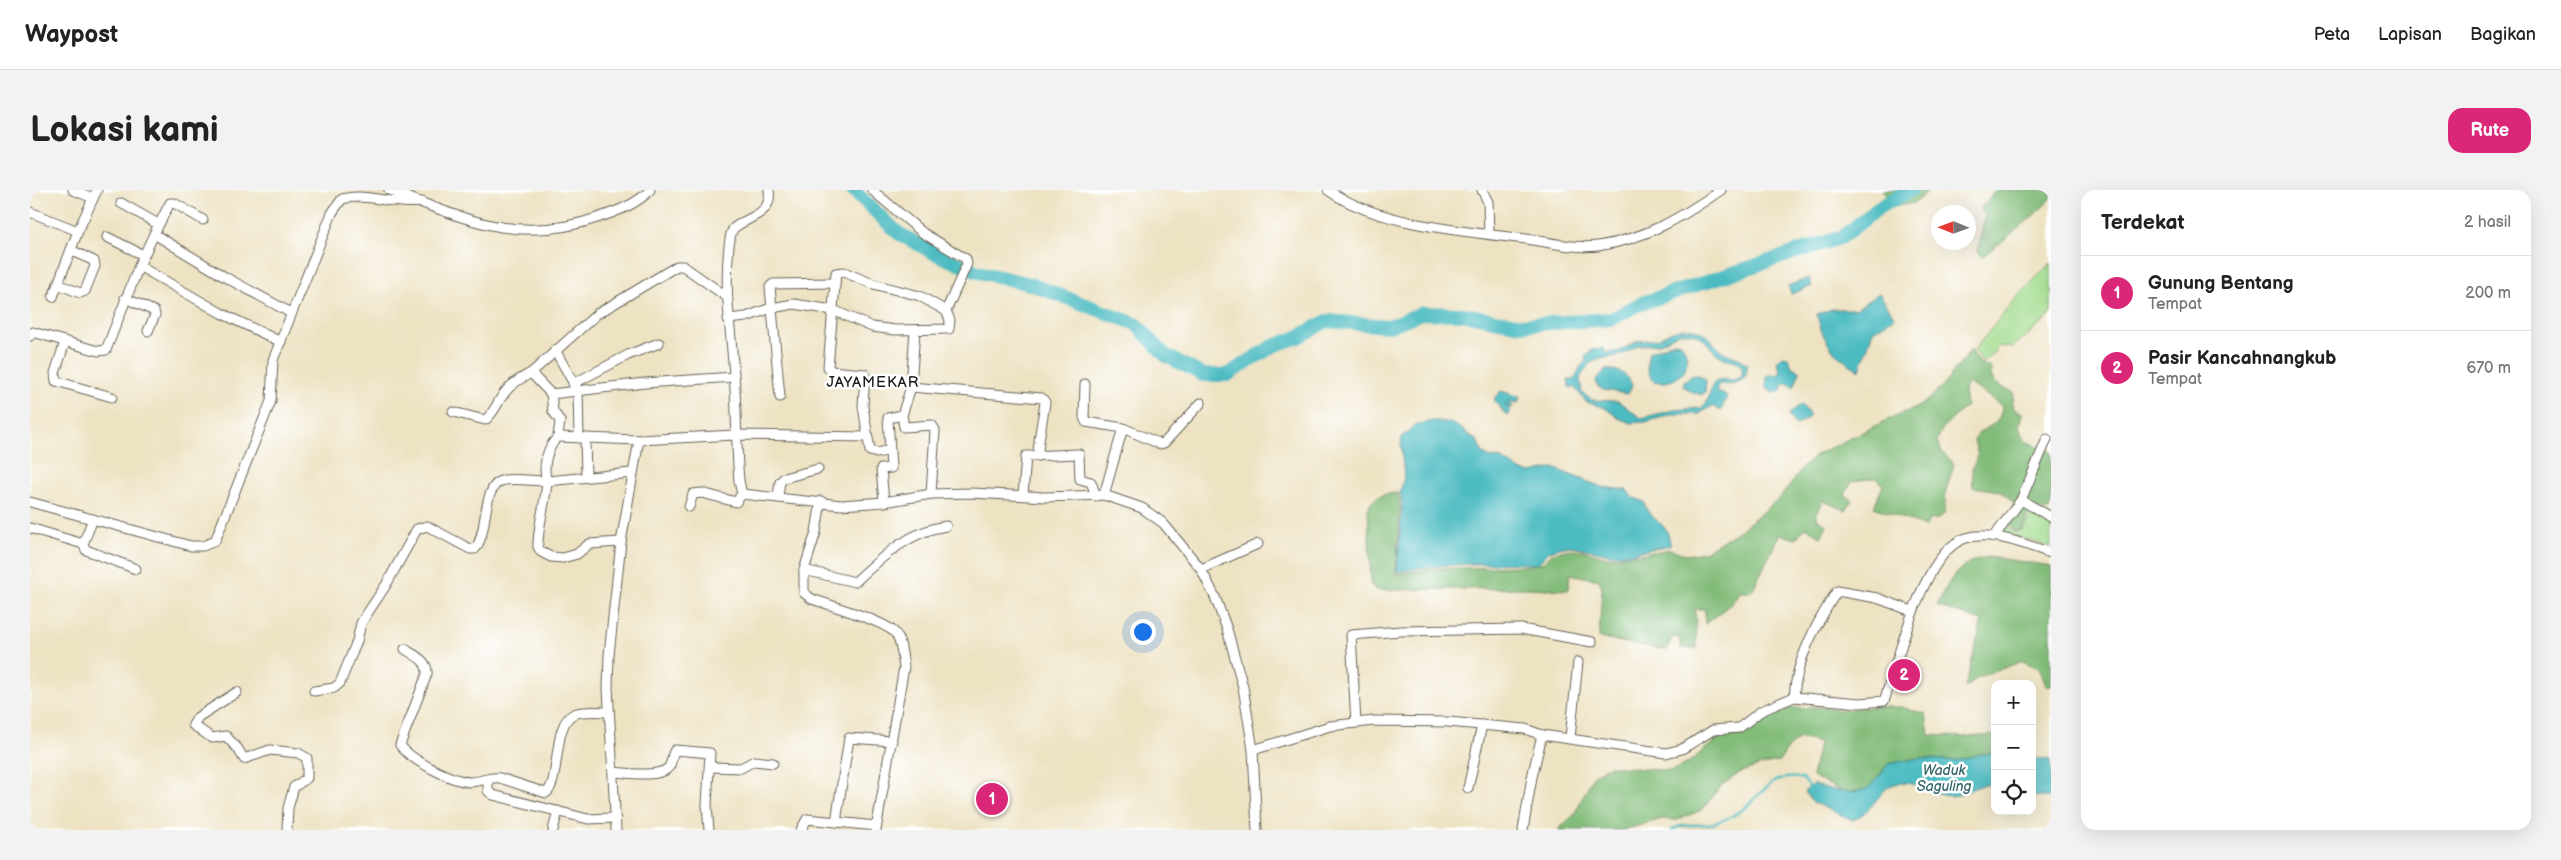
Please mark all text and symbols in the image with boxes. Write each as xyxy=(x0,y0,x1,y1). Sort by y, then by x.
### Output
text: Waypost xyxy=(25,20,118,49)
text: Peta xyxy=(2314,24,2350,45)
text: Lapisan xyxy=(2378,24,2442,45)
text: Bagikan xyxy=(2470,24,2536,45)
button: Rute xyxy=(2448,108,2531,153)
text: Lokasi kami xyxy=(30,109,219,152)
north arrow xyxy=(1931,205,1976,250)
text: Terdekat xyxy=(2101,210,2185,235)
text: 2 hasil xyxy=(2464,213,2511,232)
text: Gunung Bentang xyxy=(2148,272,2294,295)
text: 1 xyxy=(2114,284,2120,303)
text: 200 m xyxy=(2465,284,2511,303)
text: Tempat xyxy=(2148,295,2202,314)
text: Pasir Kancahnangkub xyxy=(2148,347,2336,370)
text: 2 xyxy=(2112,359,2122,378)
text: 670 m xyxy=(2466,359,2511,378)
text: Tempat xyxy=(2148,370,2202,389)
district label: JAYAMEKAR xyxy=(827,373,919,392)
your location xyxy=(1130,619,1156,645)
pin: 2 xyxy=(1888,656,1920,694)
map controls xyxy=(1991,680,2036,815)
button: + xyxy=(1991,680,2036,725)
button: − xyxy=(1991,725,2036,770)
water label: Waduk Saguling xyxy=(1917,762,1971,795)
button: locate xyxy=(1991,770,2036,815)
pin: 1 xyxy=(976,780,1008,818)

